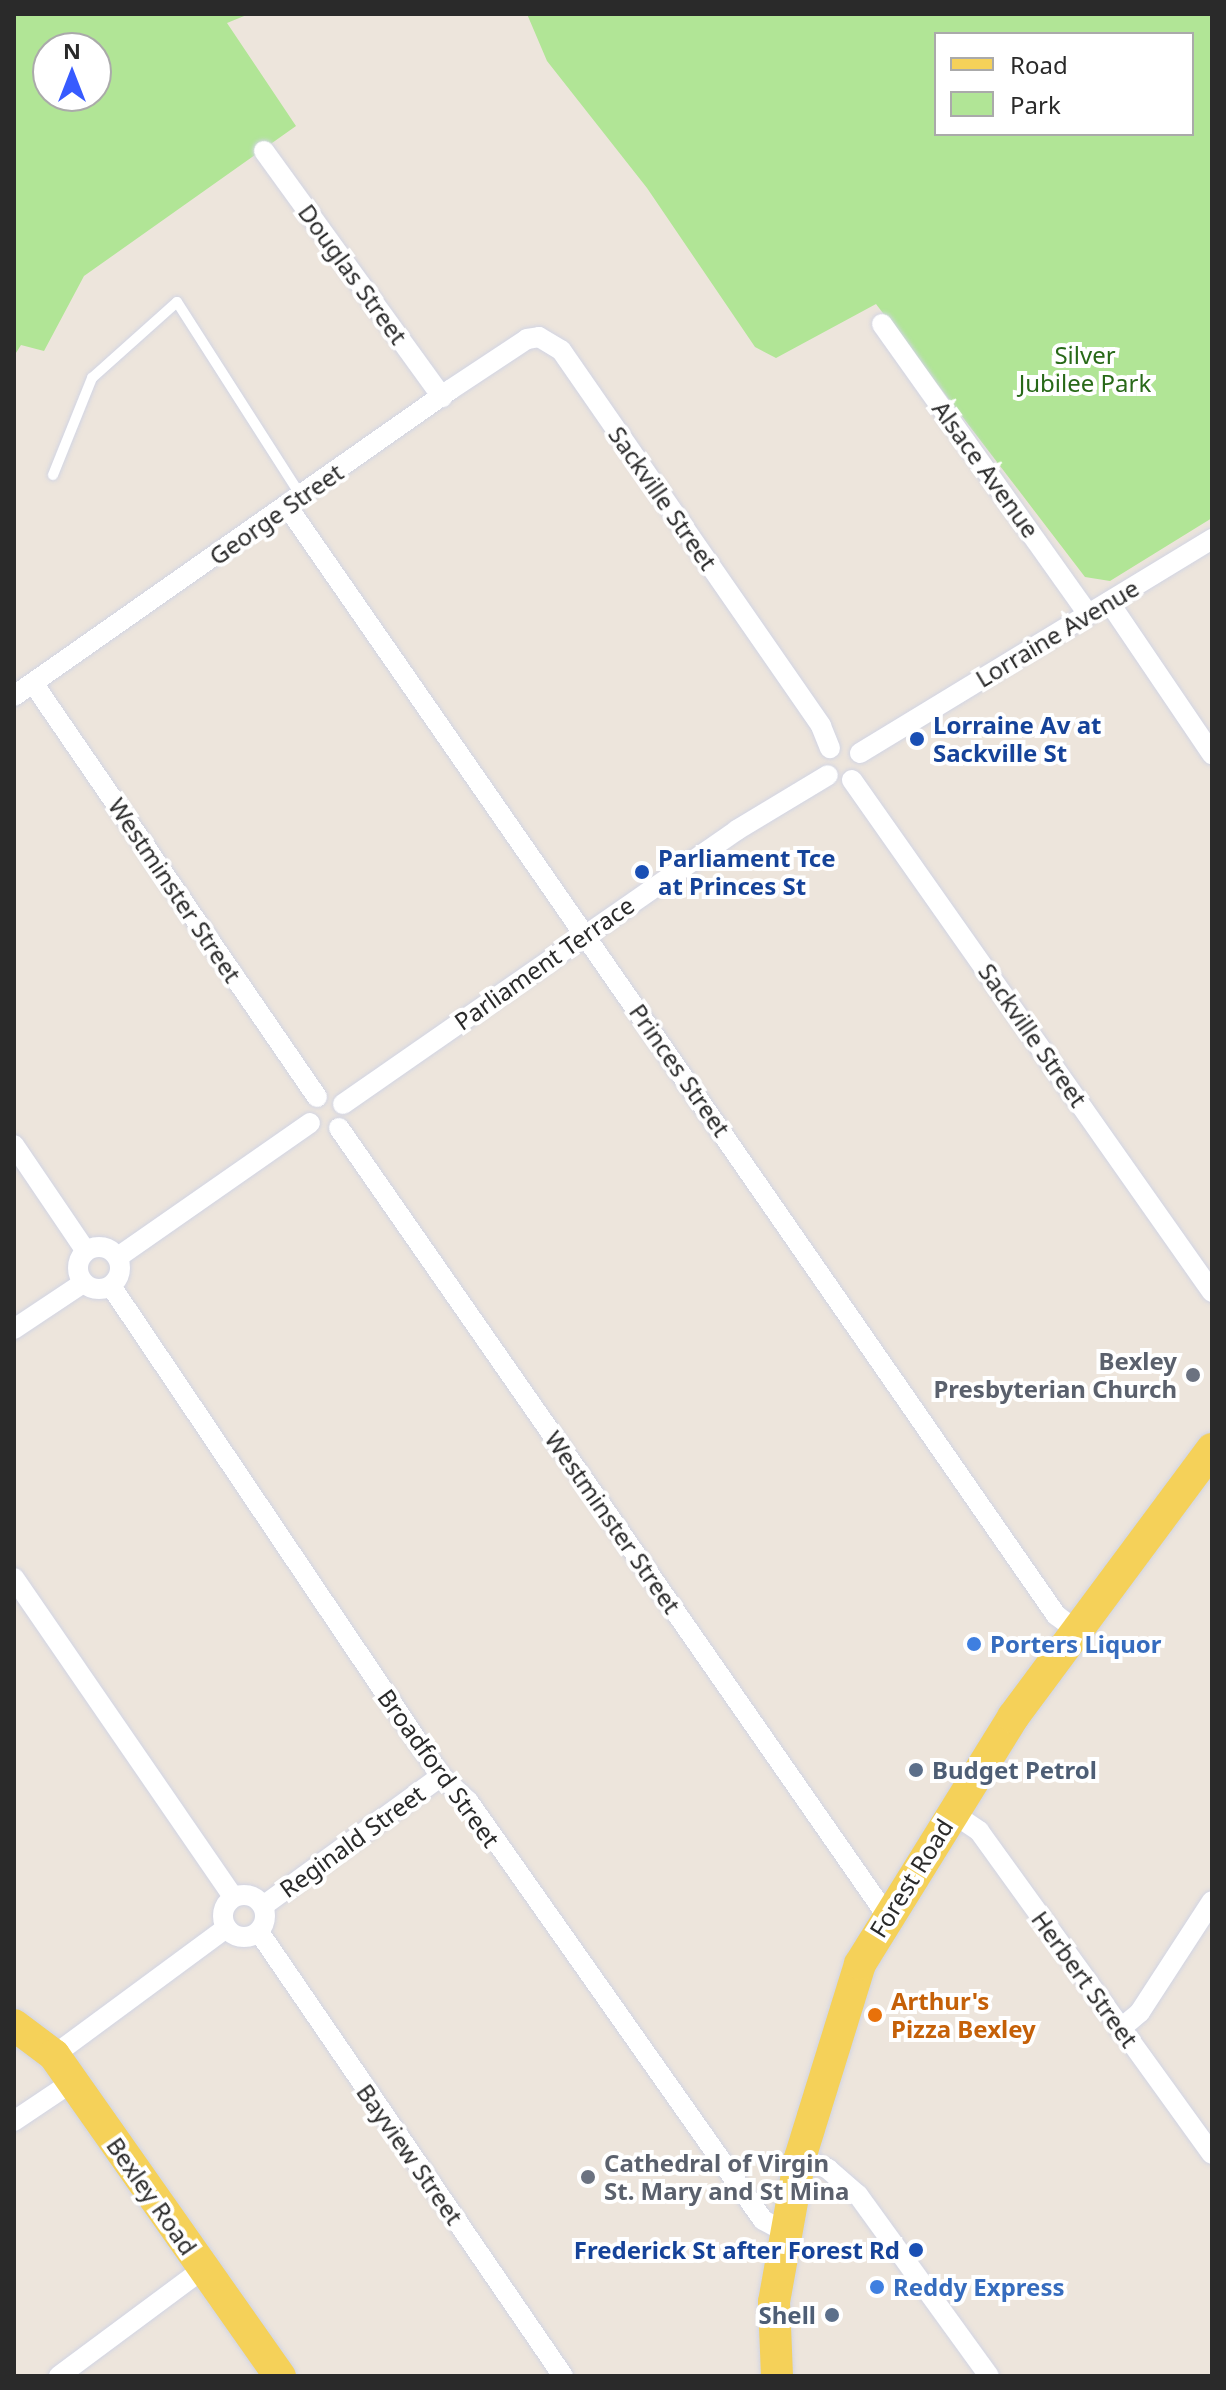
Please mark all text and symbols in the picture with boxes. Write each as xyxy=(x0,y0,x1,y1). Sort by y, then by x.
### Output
north arrow xyxy=(32,32,112,112)
legend xyxy=(934,32,1194,136)
text: N xyxy=(63,35,81,65)
text: Road xyxy=(1010,48,1068,81)
text: Park xyxy=(1010,88,1061,121)
street label: Douglas Street xyxy=(293,198,413,350)
park label: Silver Jubilee Park xyxy=(1019,341,1151,397)
street label: Alsace Avenue xyxy=(927,395,1045,543)
street label: Sackville Street xyxy=(603,421,723,575)
street label: George Street xyxy=(204,457,348,571)
street label: Lorraine Avenue xyxy=(970,573,1144,693)
place label: Lorraine Av at Sackville St xyxy=(933,711,1101,767)
marker: Lorraine Av at Sackville St xyxy=(908,730,926,748)
street label: Westminster Street xyxy=(103,792,247,988)
place label: Parliament Tce at Princes St xyxy=(658,844,836,900)
marker: Parliament Tce at Princes St xyxy=(633,863,651,881)
street label: Parliament Terrace xyxy=(449,890,639,1036)
street label: Sackville Street xyxy=(973,958,1093,1112)
street label: Princes Street xyxy=(624,998,736,1142)
place label: Bexley Presbyterian Church xyxy=(933,1347,1177,1403)
marker: Bexley Presbyterian Church xyxy=(1184,1366,1202,1384)
street label: Westminster Street xyxy=(539,1425,687,1619)
place label: Porters Liquor xyxy=(990,1630,1161,1658)
marker: Porters Liquor xyxy=(965,1635,983,1653)
street label: Broadford Street xyxy=(372,1683,506,1853)
place label: Budget Petrol xyxy=(932,1756,1097,1784)
marker: Budget Petrol xyxy=(907,1761,925,1779)
street label: Reginald Street xyxy=(274,1779,430,1903)
street label: Forest Road xyxy=(863,1814,959,1942)
street label: Herbert Street xyxy=(1026,1905,1144,2053)
place label: Arthur's Pizza Bexley xyxy=(891,1987,1036,2043)
marker: Arthur's Pizza Bexley xyxy=(866,2006,884,2024)
street label: Bayview Street xyxy=(351,2078,469,2230)
street label: Bexley Road xyxy=(101,2132,203,2260)
place label: Cathedral of Virgin St. Mary and St Mina xyxy=(604,2149,849,2205)
marker: Cathedral of Virgin St. Mary and St Mina xyxy=(579,2168,597,2186)
place label: Frederick St after Forest Rd xyxy=(574,2236,900,2264)
marker: Frederick St after Forest Rd xyxy=(907,2241,925,2259)
place label: Reddy Express xyxy=(893,2273,1065,2301)
marker: Reddy Express xyxy=(868,2278,886,2296)
place label: Shell xyxy=(759,2301,816,2329)
marker: Shell xyxy=(823,2306,841,2324)

